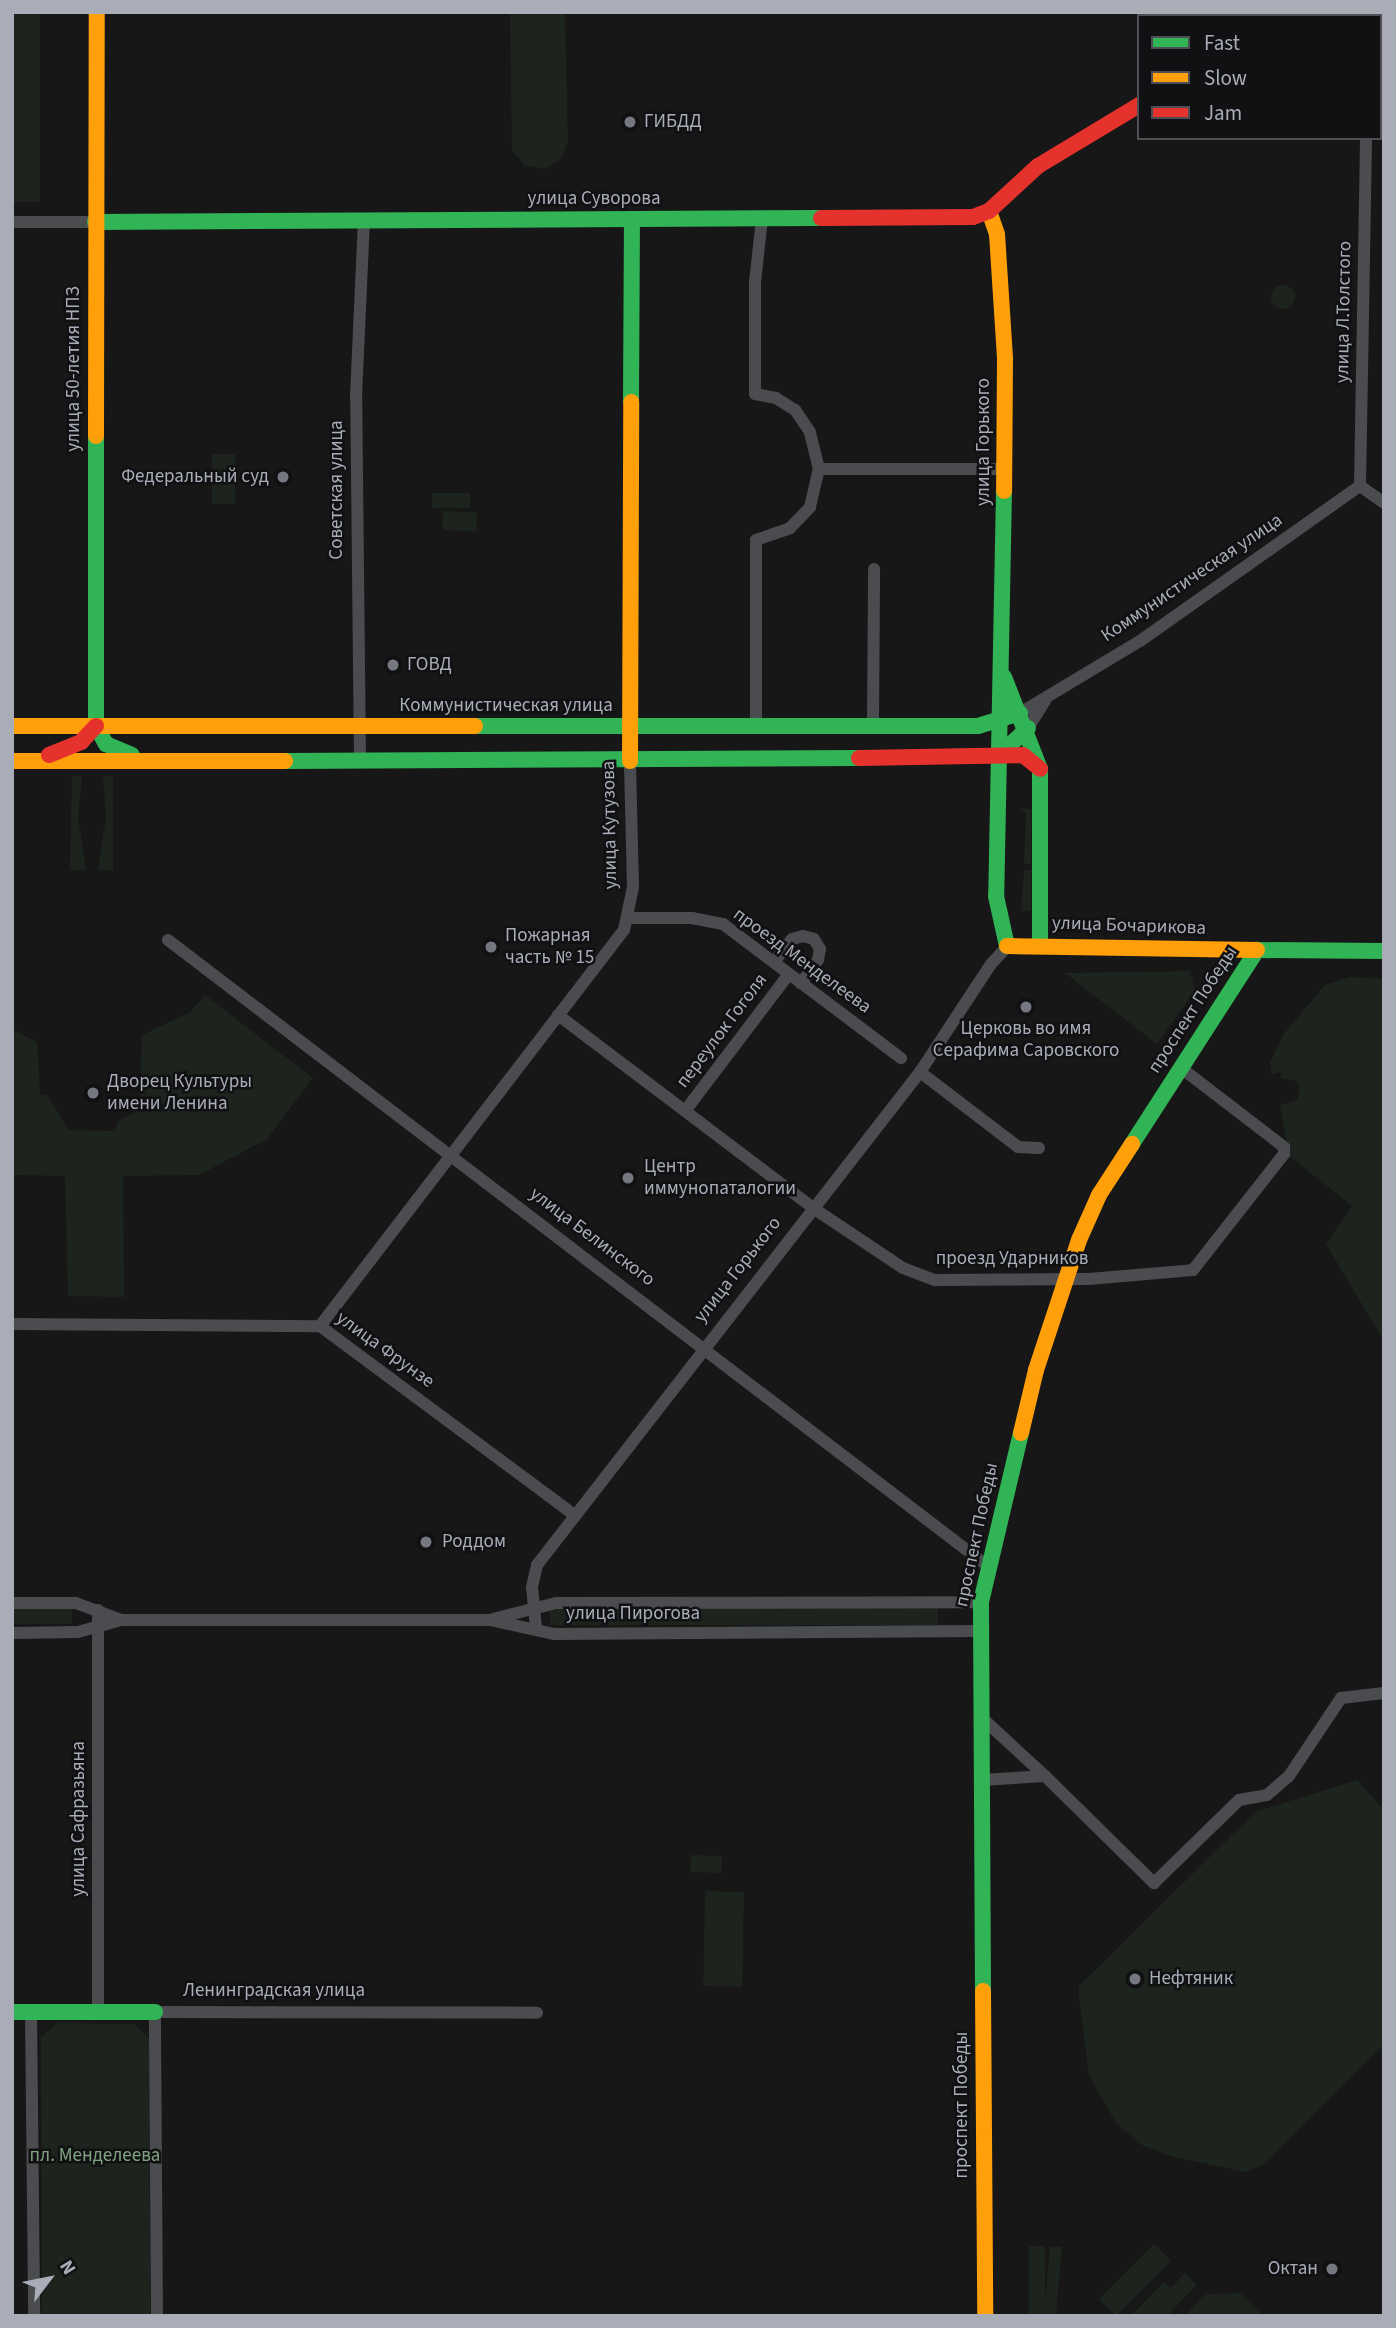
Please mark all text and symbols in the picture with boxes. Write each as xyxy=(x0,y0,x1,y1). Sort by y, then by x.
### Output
legend xyxy=(1137,14,1382,140)
text: Fast xyxy=(1204,28,1240,58)
text: Slow xyxy=(1204,63,1247,93)
text: Jam xyxy=(1204,98,1242,128)
place label: ГИБДД xyxy=(644,111,702,133)
marker: ГИБДД xyxy=(622,114,638,130)
street label: улица Суворова xyxy=(527,188,661,210)
street label: улица Л.Толстого xyxy=(1331,241,1357,383)
street label: улица 50-летия НПЗ xyxy=(63,286,85,452)
street label: улица Горького xyxy=(973,378,995,506)
street label: Советская улица xyxy=(326,420,348,560)
place label: Федеральный суд xyxy=(121,466,269,488)
marker: Федеральный суд xyxy=(275,469,291,485)
street label: Коммунистическая улица xyxy=(1097,509,1287,647)
place label: ГОВД xyxy=(407,654,452,676)
marker: ГОВД xyxy=(385,657,401,673)
street label: Коммунистическая улица xyxy=(399,695,613,717)
street label: улица Кутузова xyxy=(597,760,623,890)
street label: проезд Менделеева xyxy=(729,903,875,1019)
street label: улица Бочарикова xyxy=(1052,912,1206,940)
place label: Пожарная часть № 15 xyxy=(505,925,594,969)
marker: Пожарная часть № 15 xyxy=(483,939,499,955)
street label: проспект Победы xyxy=(1143,942,1243,1078)
street label: переулок Гоголя xyxy=(672,969,772,1093)
marker: Церковь во имя Серафима Саровского xyxy=(1018,999,1034,1015)
place label: Церковь во имя Серафима Саровского xyxy=(933,1018,1119,1062)
place label: Дворец Культуры имени Ленина xyxy=(107,1071,252,1115)
marker: Дворец Культуры имени Ленина xyxy=(85,1085,101,1101)
place label: Центр иммунопаталогии xyxy=(644,1156,796,1200)
marker: Центр иммунопаталогии xyxy=(618,1168,638,1188)
street label: улица Белинского xyxy=(525,1182,659,1292)
street label: улица Горького xyxy=(690,1213,786,1327)
street label: проезд Ударников xyxy=(936,1248,1088,1270)
street label: улица Фрунзе xyxy=(332,1307,438,1393)
street label: проспект Победы xyxy=(951,1461,1003,1609)
place label: Роддом xyxy=(442,1531,506,1553)
marker: Роддом xyxy=(416,1532,436,1552)
street label: улица Пирогова xyxy=(566,1603,700,1625)
street label: улица Сафразьяна xyxy=(68,1741,90,1897)
place label: Нефтяник xyxy=(1149,1968,1233,1990)
marker: Нефтяник xyxy=(1127,1971,1143,1987)
street label: Ленинградская улица xyxy=(183,1980,365,2002)
street label: проспект Победы xyxy=(951,2032,973,2178)
park label: пл. Менделеева xyxy=(30,2145,160,2167)
north arrow xyxy=(14,2244,84,2314)
text: N xyxy=(52,2255,82,2280)
place label: Октан xyxy=(1268,2258,1318,2280)
marker: Октан xyxy=(1324,2261,1340,2277)

